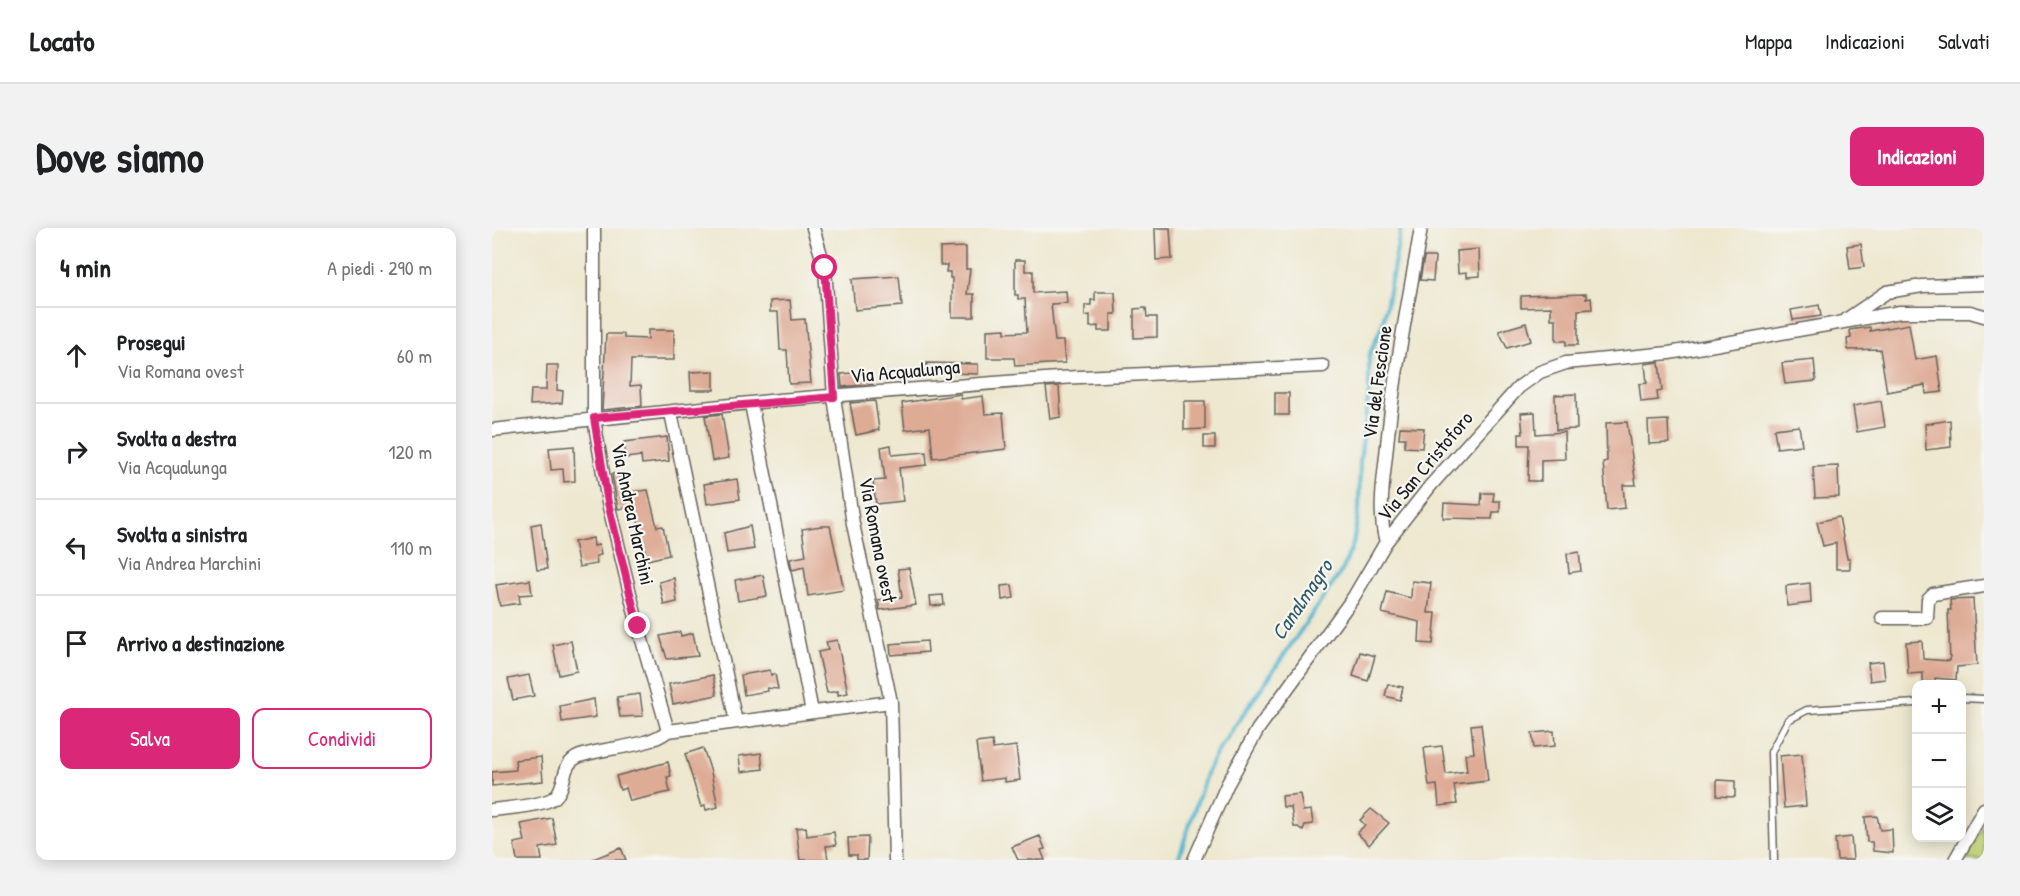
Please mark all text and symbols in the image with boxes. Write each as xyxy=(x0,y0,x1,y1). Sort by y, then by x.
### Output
text: Locato xyxy=(30,22,94,60)
text: Mappa xyxy=(1745,27,1792,56)
text: Indicazioni xyxy=(1825,27,1905,56)
text: Salvati xyxy=(1938,27,1990,56)
button: Indicazioni xyxy=(1850,127,1984,186)
text: Dove siamo xyxy=(36,128,204,185)
text: 4 min xyxy=(60,250,111,285)
text: A piedi · 290 m xyxy=(327,254,432,281)
route start xyxy=(811,254,837,280)
street label: Via del Fescione xyxy=(1355,323,1398,440)
text: Prosegui xyxy=(117,327,186,357)
icon: ahead xyxy=(60,339,93,372)
text: 60 m xyxy=(397,342,432,369)
street label: Via Acqualunga xyxy=(849,352,961,389)
text: Via Romana ovest xyxy=(117,357,244,384)
street label: Via San Cristoforo xyxy=(1371,405,1479,526)
text: Svolta a destra xyxy=(117,423,236,453)
icon: right xyxy=(60,435,93,468)
text: 120 m xyxy=(388,438,432,465)
street label: Via Andrea Marchini xyxy=(605,440,662,587)
text: Via Acqualunga xyxy=(117,453,227,480)
street label: Via Romana ovest xyxy=(853,475,904,606)
text: Svolta a sinistra xyxy=(117,519,247,549)
icon: left xyxy=(60,531,93,564)
text: 110 m xyxy=(390,534,432,561)
text: Via Andrea Marchini xyxy=(117,549,261,576)
water label: Canalmagro xyxy=(1264,552,1340,646)
route end xyxy=(624,612,650,638)
icon: arrive xyxy=(60,627,93,660)
text: Arrivo a destinazione xyxy=(117,628,285,658)
map controls xyxy=(1912,680,1966,842)
button: + xyxy=(1912,680,1966,734)
button: Salva xyxy=(60,708,240,769)
button: Condividi xyxy=(252,708,432,769)
button: − xyxy=(1912,734,1966,788)
button: layers xyxy=(1912,788,1966,842)

